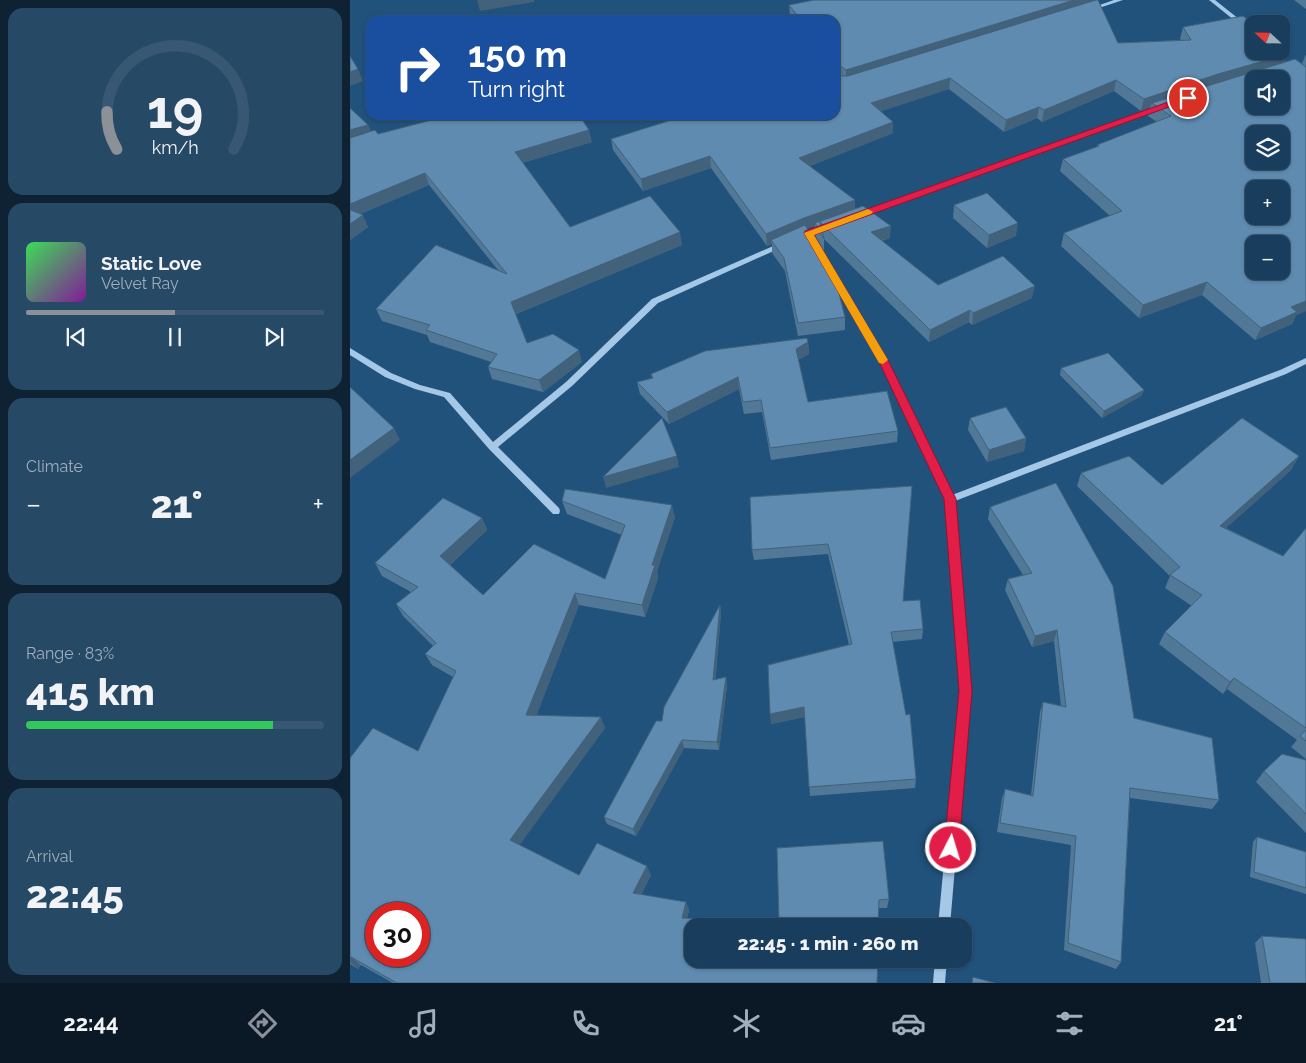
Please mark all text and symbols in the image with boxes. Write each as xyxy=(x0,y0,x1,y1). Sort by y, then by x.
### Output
north arrow xyxy=(1245,15,1290,60)
map controls xyxy=(1245,15,1290,280)
text: 150 m xyxy=(468,34,567,75)
icon: right xyxy=(385,35,450,100)
button: sound xyxy=(1245,70,1290,115)
text: Turn right xyxy=(468,76,565,102)
pin xyxy=(1167,77,1209,119)
text: 19 xyxy=(147,79,203,140)
icon: arrive xyxy=(1174,84,1202,112)
button: layers xyxy=(1245,125,1290,170)
text: km/h xyxy=(151,137,199,158)
button: + xyxy=(1245,180,1290,225)
button: − xyxy=(1245,235,1290,280)
text: Static Love xyxy=(101,252,202,274)
text: Velvet Ray xyxy=(101,274,179,293)
icon: previous xyxy=(62,323,90,351)
icon: pause xyxy=(161,323,189,351)
icon: next xyxy=(260,323,288,351)
text: Climate xyxy=(26,457,83,476)
text: 21° xyxy=(151,482,203,527)
text: − xyxy=(26,488,41,521)
text: + xyxy=(312,488,324,521)
text: Range · 83% xyxy=(26,644,114,663)
text: 415 km xyxy=(26,669,155,714)
position arrow xyxy=(924,821,976,873)
text: Arrival xyxy=(26,847,73,866)
text: 22:45 xyxy=(26,872,124,917)
speed limit sign: 30 xyxy=(365,902,430,967)
text: 22:45 · 1 min · 260 m xyxy=(738,932,918,954)
icon: directions xyxy=(245,1006,280,1041)
icon: music xyxy=(406,1006,441,1041)
icon: phone xyxy=(568,1006,603,1041)
icon: climate xyxy=(729,1006,764,1041)
icon: car xyxy=(891,1006,926,1041)
icon: filters xyxy=(1052,1006,1087,1041)
text: 22:44 xyxy=(63,1010,119,1036)
text: 21° xyxy=(1214,1010,1243,1036)

